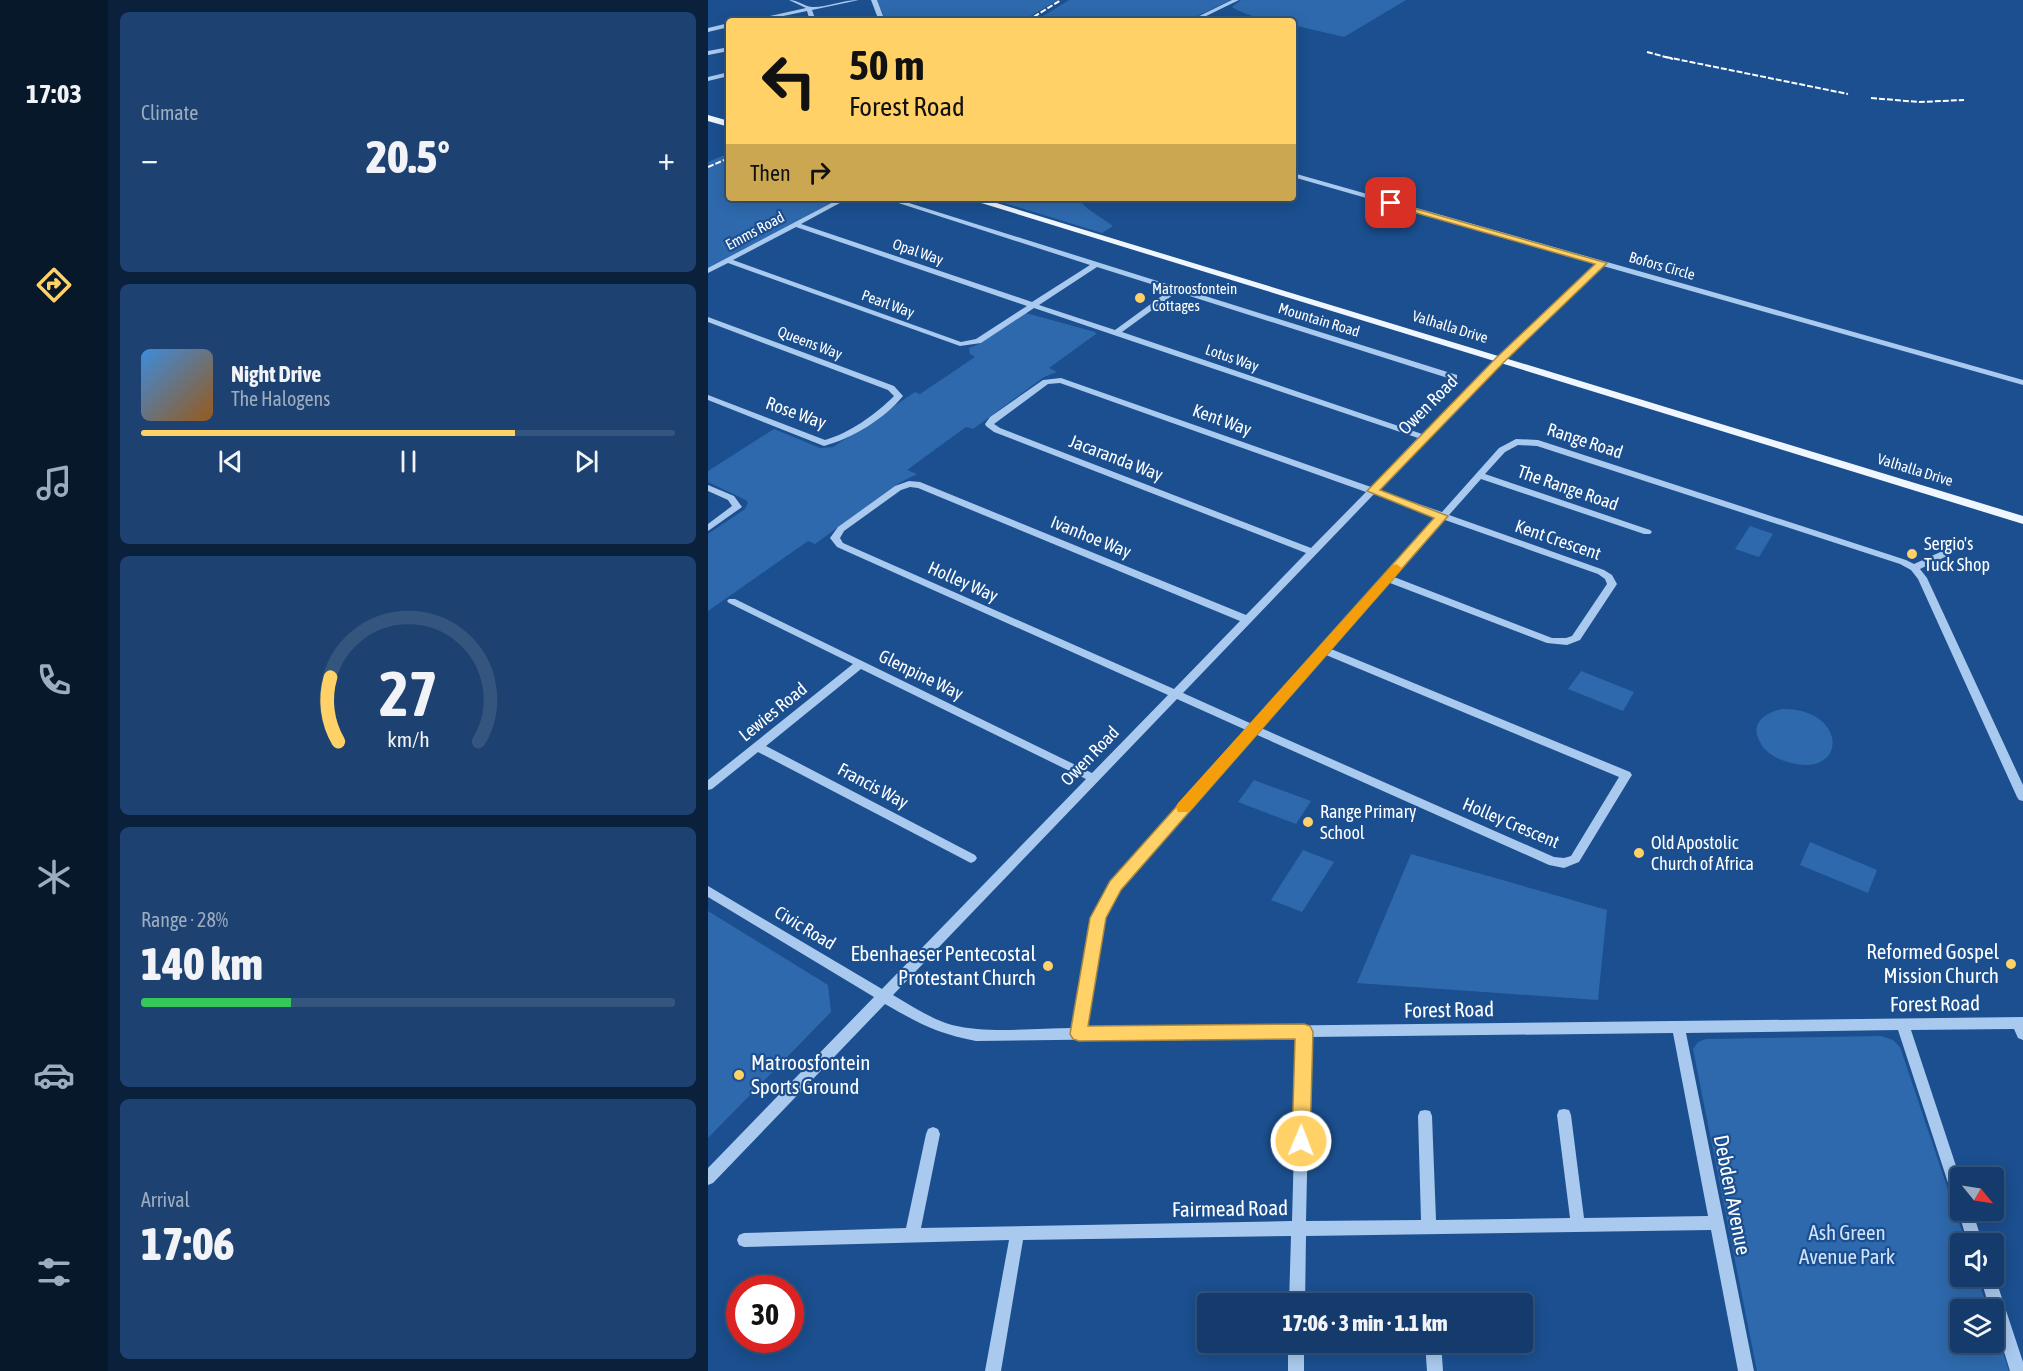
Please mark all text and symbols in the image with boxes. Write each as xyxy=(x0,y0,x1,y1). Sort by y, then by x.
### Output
text: 50 m xyxy=(849,41,924,89)
icon: left xyxy=(750,42,828,120)
text: 17:03 xyxy=(26,78,82,109)
text: Forest Road xyxy=(849,91,965,122)
text: Climate xyxy=(141,101,198,124)
text: 20.5° xyxy=(366,131,450,183)
text: − xyxy=(141,139,158,177)
text: + xyxy=(658,139,675,177)
icon: right xyxy=(803,156,836,189)
text: Then xyxy=(750,160,791,186)
pin xyxy=(1365,177,1416,228)
icon: arrive xyxy=(1374,186,1407,219)
street label: Emms Road xyxy=(723,208,787,253)
street label: Opal Way xyxy=(891,235,946,268)
street label: Bofors Circle xyxy=(1627,248,1697,283)
icon: directions xyxy=(33,264,75,306)
place label: Matroosfontein Cottages xyxy=(1152,280,1237,314)
street label: Pearl Way xyxy=(859,286,917,321)
marker: Matroosfontein Cottages xyxy=(1133,291,1147,305)
street label: Mountain Road xyxy=(1276,299,1362,340)
street label: Valhalla Drive xyxy=(1410,307,1490,346)
street label: Queens Way xyxy=(776,322,845,363)
street label: Lotus Way xyxy=(1203,340,1261,375)
text: Night Drive xyxy=(231,361,321,387)
street label: Owen Road xyxy=(1394,371,1462,439)
text: The Halogens xyxy=(231,387,330,410)
street label: Rose Way xyxy=(763,392,829,433)
street label: Kent Way xyxy=(1190,399,1255,440)
street label: Range Road xyxy=(1545,418,1626,463)
street label: Jacaranda Way xyxy=(1066,430,1166,485)
icon: previous xyxy=(214,445,247,478)
icon: pause xyxy=(392,445,425,478)
icon: next xyxy=(570,445,603,478)
street label: Valhalla Drive xyxy=(1875,450,1955,489)
street label: The Range Road xyxy=(1515,460,1621,515)
icon: music xyxy=(33,462,75,504)
street label: Ivanhoe Way xyxy=(1048,511,1135,562)
street label: Kent Crescent xyxy=(1512,515,1604,564)
place label: Sergio's Tuck Shop xyxy=(1924,533,1990,575)
marker: Sergio's Tuck Shop xyxy=(1905,547,1919,561)
street label: Holley Way xyxy=(925,557,1001,606)
street label: Glenpine Way xyxy=(876,645,967,704)
icon: phone xyxy=(33,659,75,701)
text: 27 xyxy=(379,659,437,730)
street label: Lewies Road xyxy=(735,678,811,745)
street label: Owen Road xyxy=(1056,721,1123,790)
text: km/h xyxy=(387,728,429,753)
street label: Francis Way xyxy=(834,758,912,813)
street label: Holley Crescent xyxy=(1460,793,1563,852)
place label: Range Primary School xyxy=(1320,801,1416,843)
marker: Range Primary School xyxy=(1301,815,1315,829)
place label: Old Apostolic Church of Africa xyxy=(1651,832,1754,874)
marker: Old Apostolic Church of Africa xyxy=(1632,846,1646,860)
icon: climate xyxy=(33,856,75,898)
street label: Civic Road xyxy=(771,901,840,954)
text: Range · 28% xyxy=(141,908,228,931)
text: 140 km xyxy=(141,938,263,990)
place label: Reformed Gospel Mission Church xyxy=(1866,939,1999,987)
place label: Ebenhaeser Pentecostal Protestant Church xyxy=(850,941,1036,989)
marker: Reformed Gospel Mission Church xyxy=(2004,957,2018,971)
marker: Ebenhaeser Pentecostal Protestant Church xyxy=(1041,959,1055,973)
street label: Forest Road xyxy=(1890,990,1980,1016)
street label: Forest Road xyxy=(1404,996,1494,1022)
place label: Matroosfontein Sports Ground xyxy=(751,1050,870,1098)
icon: car xyxy=(33,1054,75,1096)
marker: Matroosfontein Sports Ground xyxy=(732,1068,746,1082)
position arrow xyxy=(1269,1109,1333,1173)
street label: Debden Avenue xyxy=(1710,1133,1756,1257)
north arrow xyxy=(1950,1167,2004,1221)
map controls xyxy=(1950,1167,2004,1353)
text: Arrival xyxy=(141,1188,190,1211)
street label: Fairmead Road xyxy=(1172,1195,1288,1221)
text: 17:06 xyxy=(141,1218,235,1270)
park label: Ash Green Avenue Park xyxy=(1799,1220,1895,1268)
button: sound xyxy=(1950,1233,2004,1287)
icon: filters xyxy=(33,1251,75,1293)
speed limit sign: 30 xyxy=(726,1275,804,1353)
button: layers xyxy=(1950,1299,2004,1353)
text: 17:06 · 3 min · 1.1 km xyxy=(1282,1310,1448,1336)

